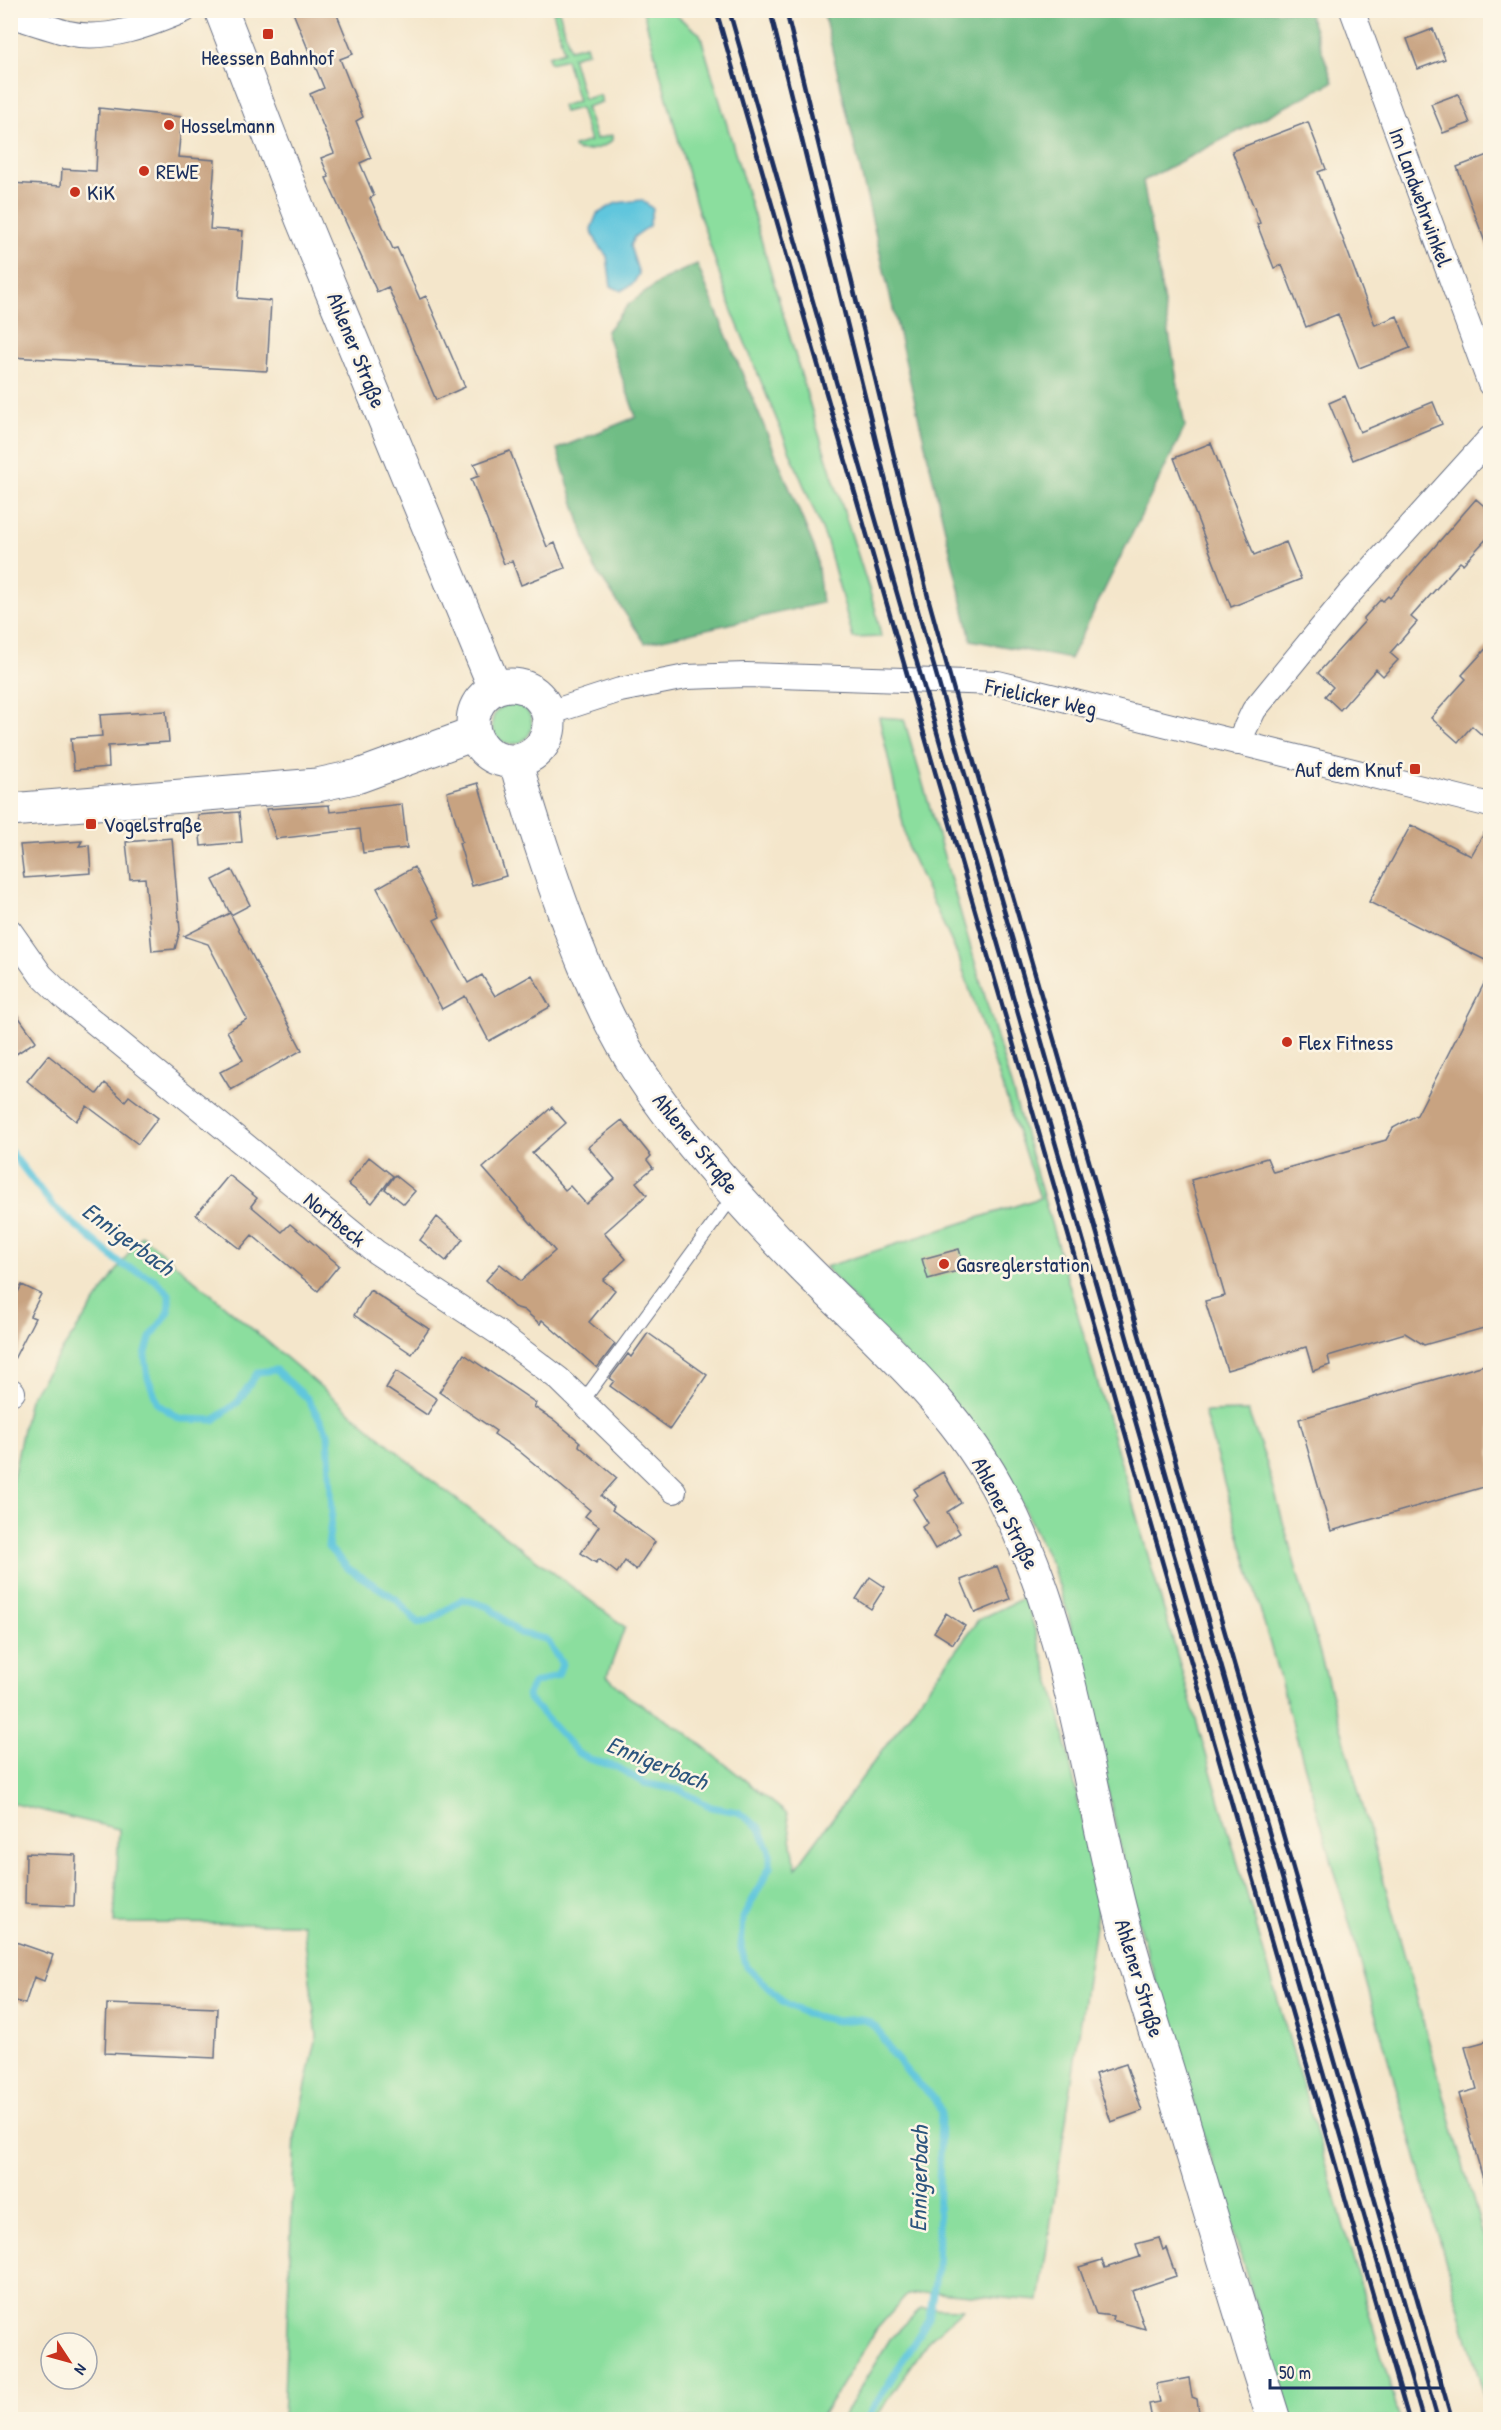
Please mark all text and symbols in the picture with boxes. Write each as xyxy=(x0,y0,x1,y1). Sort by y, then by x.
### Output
marker: Heessen Bahnhof xyxy=(261,27,275,41)
place label: Heessen Bahnhof xyxy=(201,42,335,72)
place label: Hosselmann xyxy=(181,110,275,140)
marker: Hosselmann xyxy=(162,118,176,132)
street label: Im Landwehrwinkel xyxy=(1382,123,1460,271)
place label: REWE xyxy=(156,156,199,186)
marker: REWE xyxy=(137,164,151,178)
place label: KiK xyxy=(87,177,115,207)
marker: KiK xyxy=(68,185,82,199)
street label: Ahlener Straße xyxy=(320,288,394,412)
street label: Frielicker Weg xyxy=(982,670,1100,723)
place label: Auf dem Knuf xyxy=(1295,754,1403,784)
marker: Auf dem Knuf xyxy=(1408,762,1422,776)
place label: Vogelstraße xyxy=(103,809,202,839)
marker: Vogelstraße xyxy=(84,817,98,831)
place label: Flex Fitness xyxy=(1298,1027,1393,1057)
marker: Flex Fitness xyxy=(1280,1035,1294,1049)
street label: Ahlener Straße xyxy=(646,1086,746,1200)
street label: Nortbeck xyxy=(298,1185,372,1253)
water label: Ennigerbach xyxy=(76,1194,182,1284)
place label: Gasreglerstation xyxy=(956,1249,1090,1279)
marker: Gasreglerstation xyxy=(937,1257,951,1271)
street label: Ahlener Straße xyxy=(965,1452,1047,1574)
water label: Ennigerbach xyxy=(602,1727,714,1798)
street label: Ahlener Straße xyxy=(1108,1915,1172,2041)
water label: Ennigerbach xyxy=(901,2124,936,2232)
north arrow xyxy=(39,2331,99,2391)
scale bar xyxy=(1270,2352,1441,2390)
text: N xyxy=(69,2360,93,2380)
text: 50 m xyxy=(1279,2360,1311,2385)

